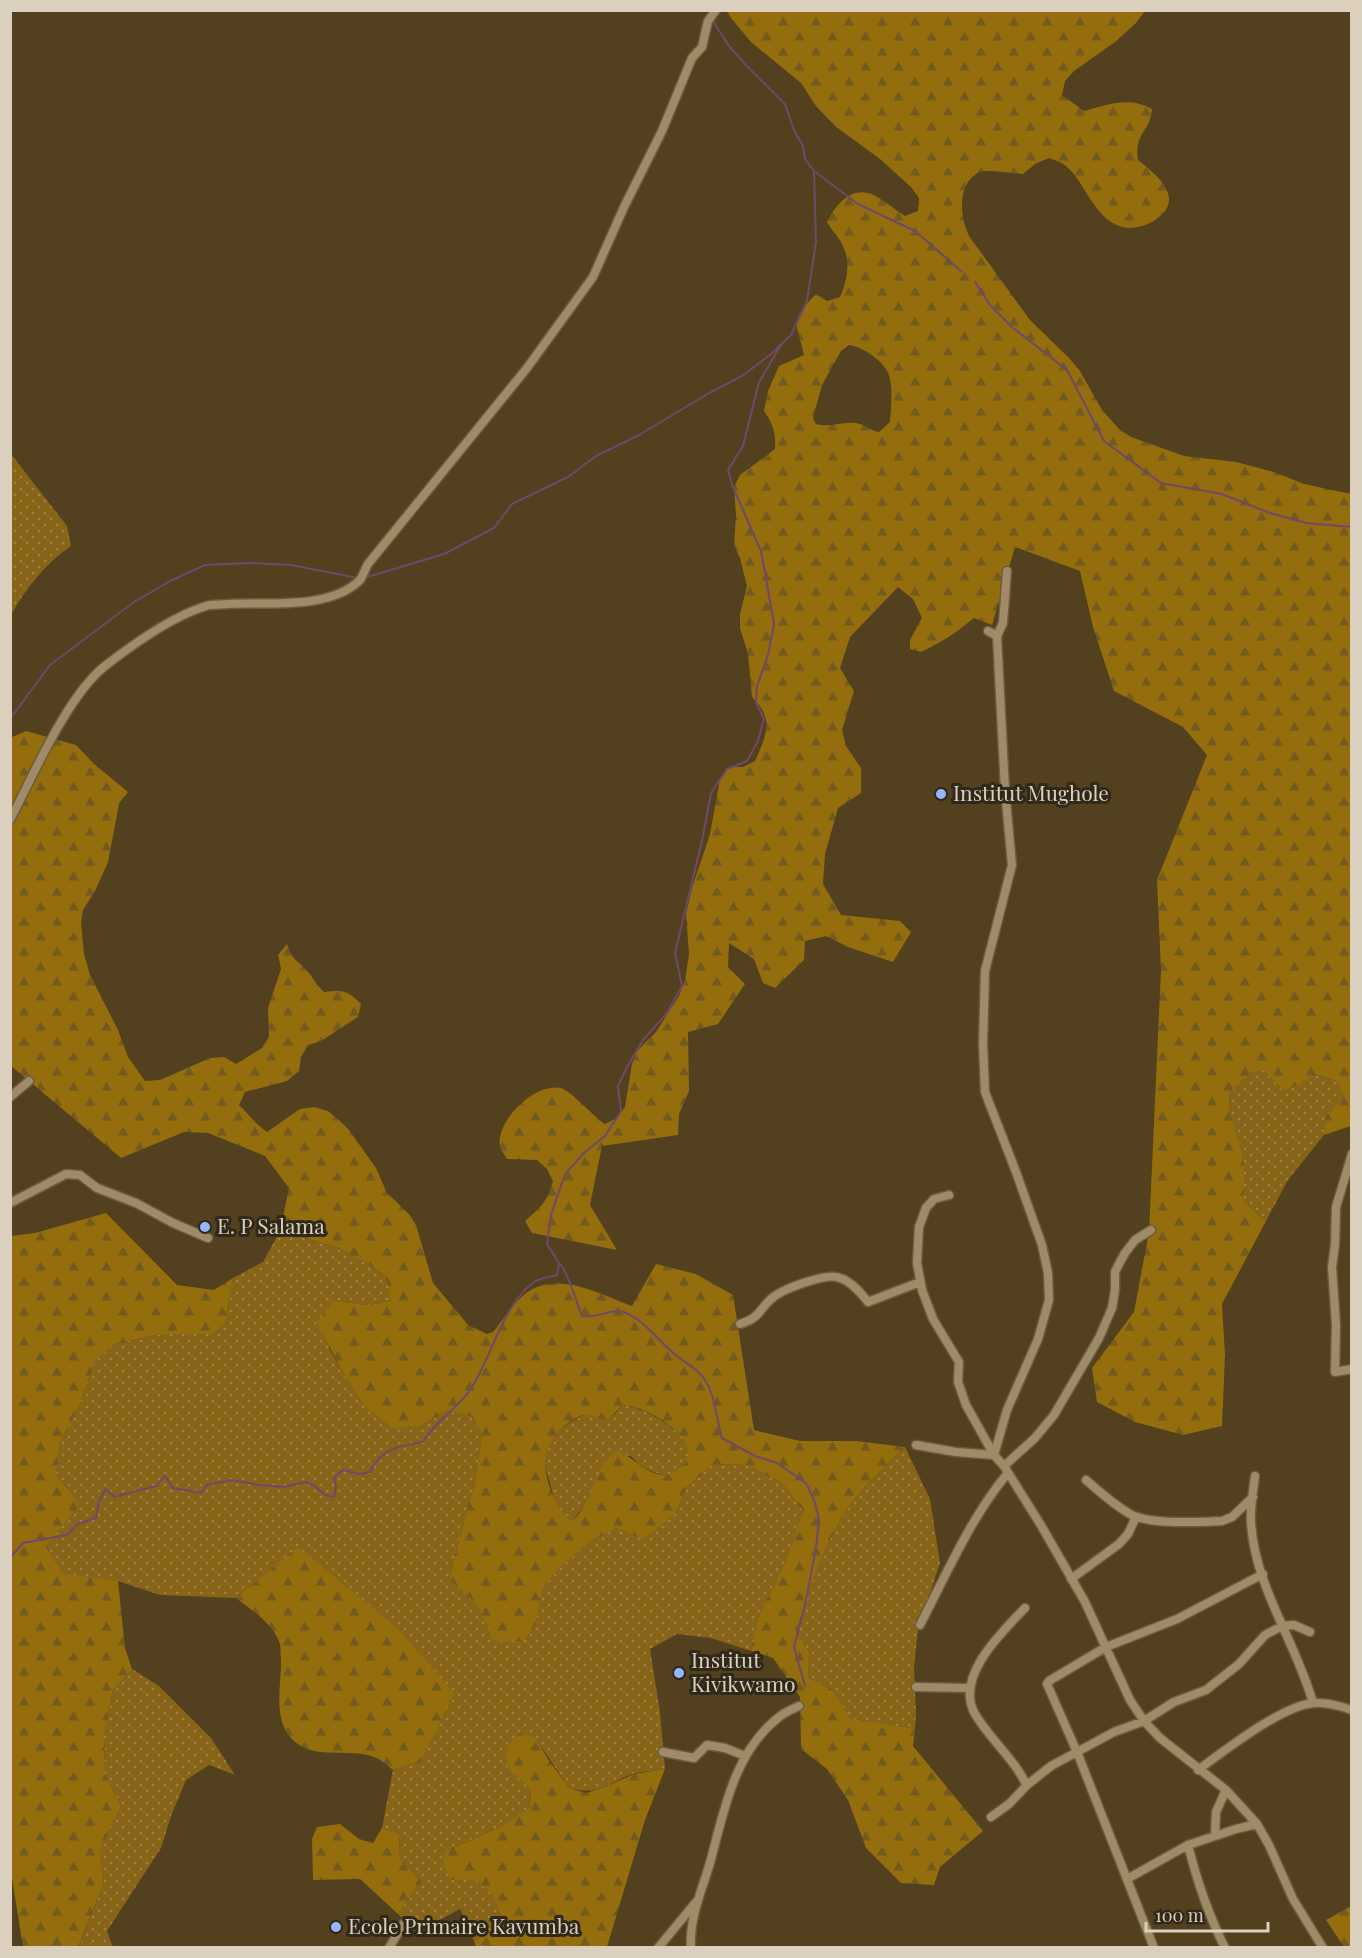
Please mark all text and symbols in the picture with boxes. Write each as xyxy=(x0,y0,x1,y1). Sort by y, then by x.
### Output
place label: Institut Mughole xyxy=(953,778,1109,806)
marker: Institut Mughole xyxy=(934,787,948,801)
place label: E. P Salama xyxy=(217,1211,325,1239)
marker: E. P Salama xyxy=(198,1220,212,1234)
place label: Institut Kivikwamo xyxy=(691,1645,796,1697)
marker: Institut Kivikwamo xyxy=(672,1666,686,1680)
scale bar xyxy=(1146,1895,1268,1933)
text: 100 m xyxy=(1155,1903,1204,1927)
place label: Ecole Primaire Kavumba xyxy=(348,1911,580,1939)
marker: Ecole Primaire Kavumba xyxy=(329,1920,343,1934)

